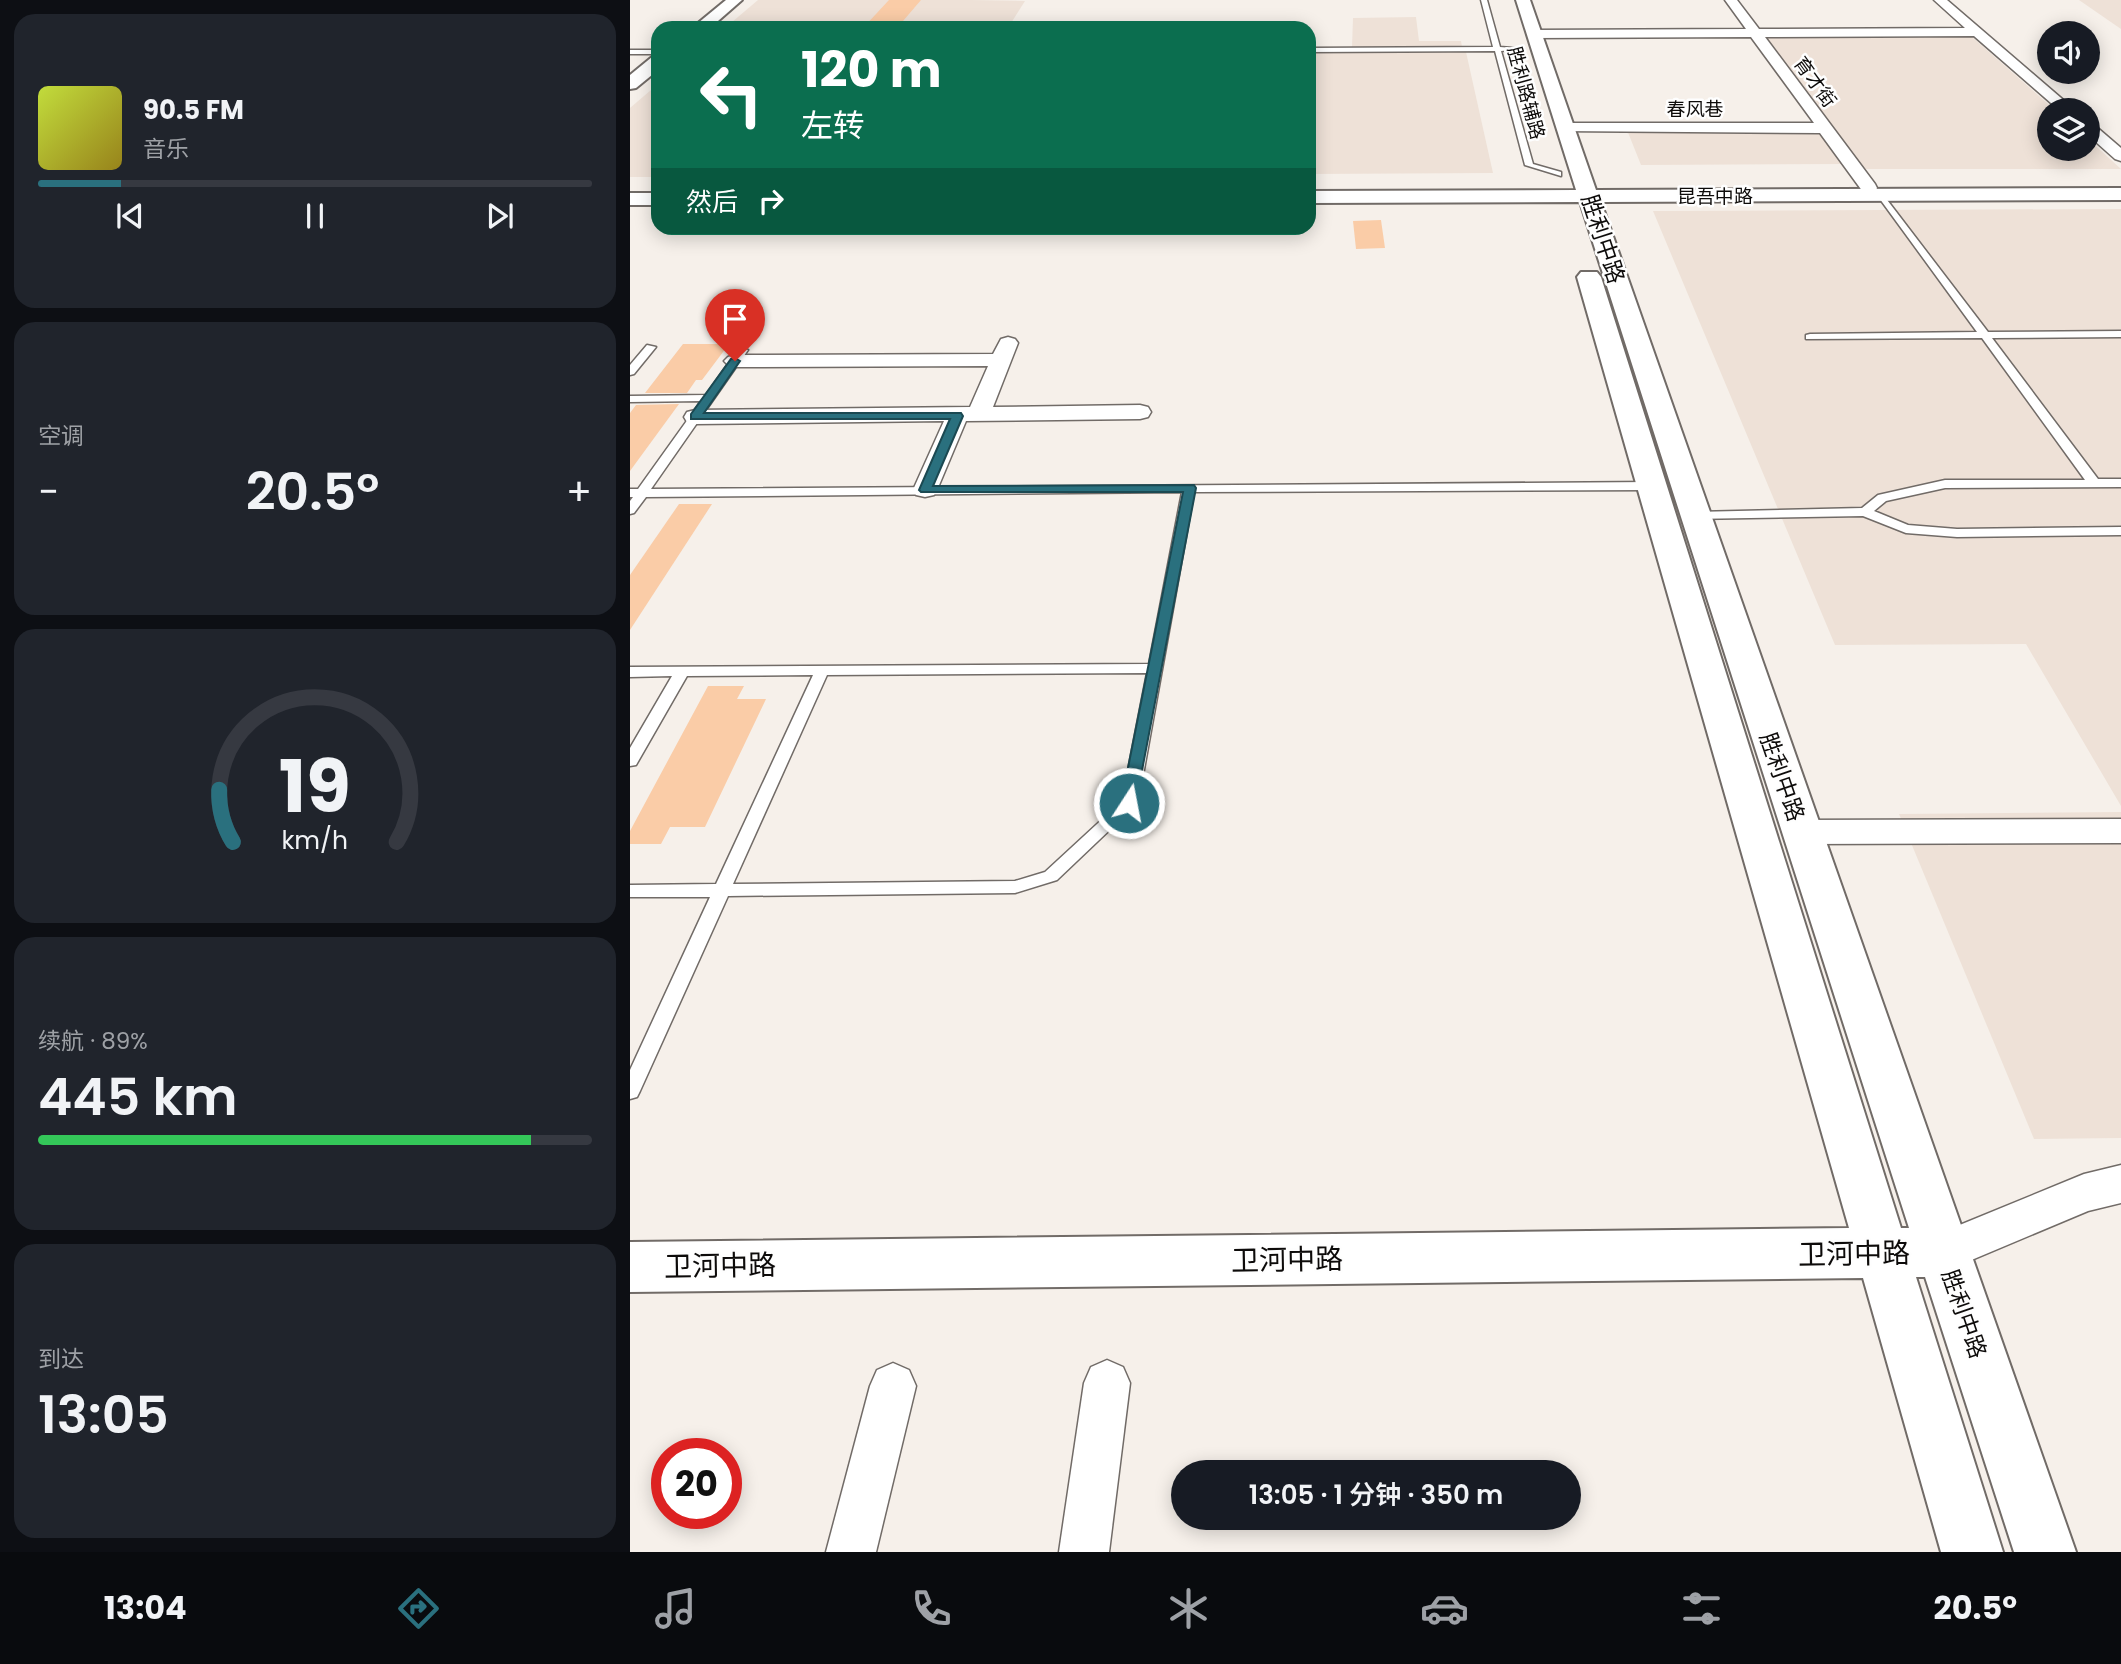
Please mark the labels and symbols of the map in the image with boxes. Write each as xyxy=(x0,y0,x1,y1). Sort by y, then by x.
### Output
street label: 胜利路辅路 xyxy=(1501,44,1551,142)
street label: 育才街 xyxy=(1787,51,1843,113)
street label: 春风巷 xyxy=(1666,96,1724,123)
street label: 昆吾中路 xyxy=(1677,183,1753,210)
street label: 胜利中路 xyxy=(1574,190,1632,288)
pin xyxy=(705,289,765,361)
street label: 胜利中路 xyxy=(1752,728,1812,826)
position arrow xyxy=(1092,766,1166,840)
street label: 卫河中路 xyxy=(1798,1234,1910,1274)
street label: 卫河中路 xyxy=(1231,1240,1343,1280)
street label: 卫河中路 xyxy=(664,1246,776,1286)
street label: 胜利中路 xyxy=(1934,1265,1994,1363)
speed limit sign: 20 xyxy=(651,1438,742,1529)

